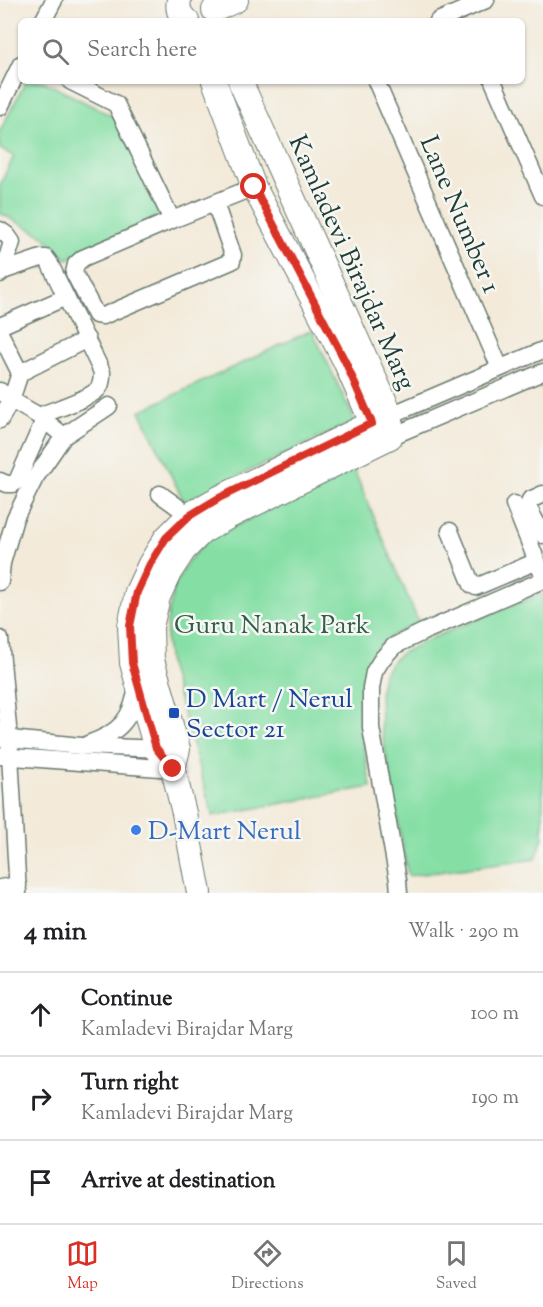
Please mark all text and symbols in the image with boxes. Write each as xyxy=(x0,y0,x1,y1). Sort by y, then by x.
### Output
search box xyxy=(18,18,525,84)
icon: search xyxy=(39,35,72,68)
text: Search here xyxy=(87,35,197,67)
street label: Kamladevi Birajdar Marg xyxy=(278,130,424,396)
street label: Lane Number 1 xyxy=(409,131,509,300)
route start xyxy=(240,173,266,199)
park label: Guru Nanak Park xyxy=(174,608,370,645)
place label: D Mart / Nerul Sector 21 xyxy=(186,682,353,749)
marker: D Mart / Nerul Sector 21 xyxy=(167,706,181,720)
route end xyxy=(159,755,185,781)
place label: D-Mart Nerul xyxy=(148,814,301,851)
marker: D-Mart Nerul xyxy=(129,823,143,837)
text: 4 min xyxy=(24,914,87,951)
text: Walk · 290 m xyxy=(408,918,519,947)
text: Continue xyxy=(81,984,172,1016)
icon: ahead xyxy=(24,998,57,1031)
text: 100 m xyxy=(470,1000,519,1029)
text: Kamladevi Birajdar Marg xyxy=(81,1016,293,1045)
text: Turn right xyxy=(81,1068,178,1100)
icon: right xyxy=(24,1082,57,1115)
text: 190 m xyxy=(471,1084,519,1113)
text: Kamladevi Birajdar Marg xyxy=(81,1100,293,1129)
icon: arrive xyxy=(24,1166,57,1199)
text: Arrive at destination xyxy=(81,1166,276,1198)
tab: Map xyxy=(66,1237,99,1296)
tab: Directions xyxy=(231,1237,304,1296)
tab: Saved xyxy=(436,1237,477,1296)

